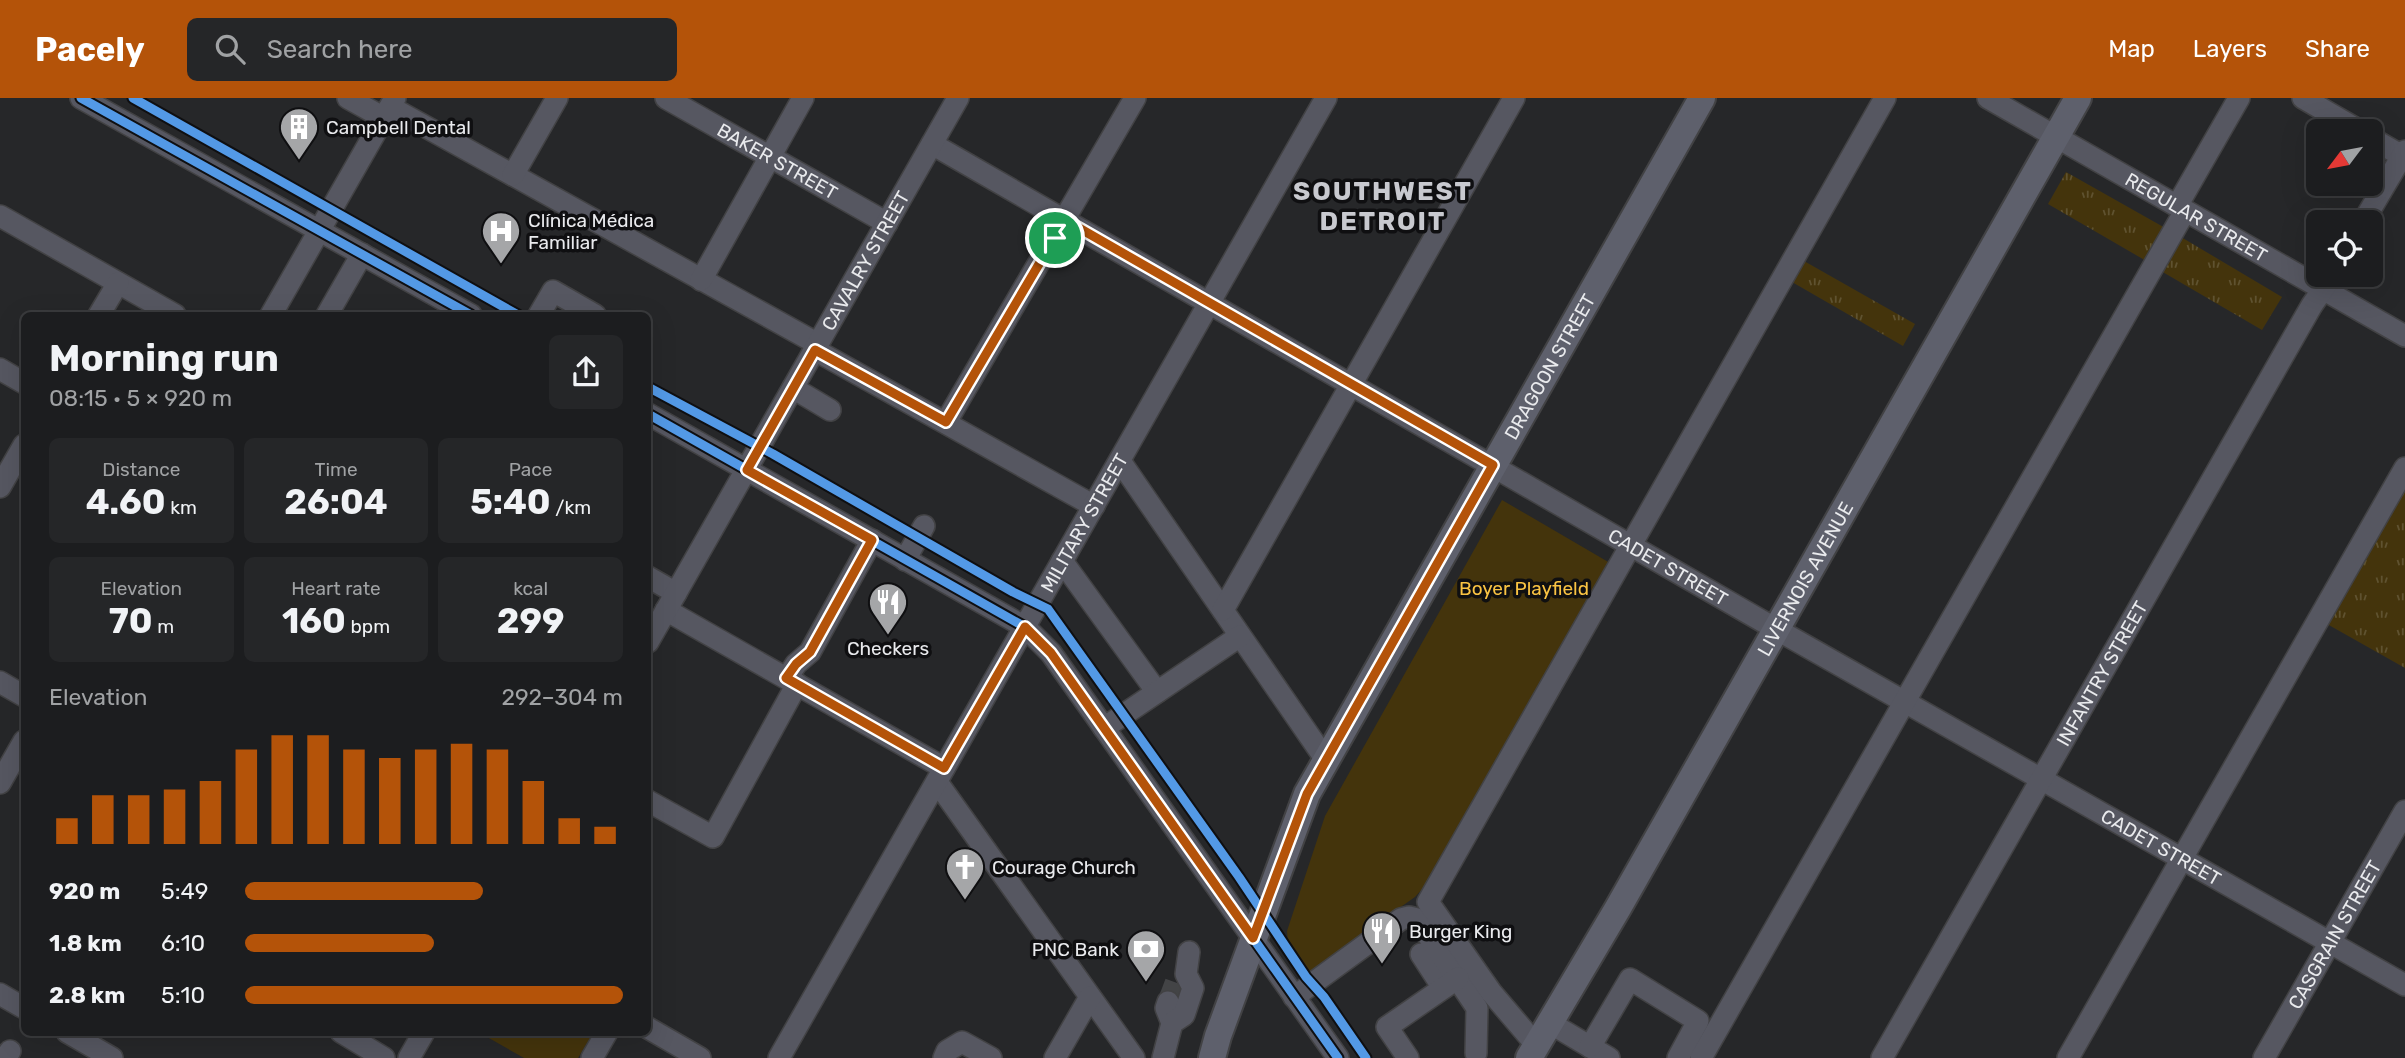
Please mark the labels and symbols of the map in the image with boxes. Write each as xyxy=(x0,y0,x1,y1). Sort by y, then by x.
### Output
building icon: Campbell Dental xyxy=(278,106,320,161)
place label: Campbell Dental xyxy=(326,116,471,139)
street label: BAKER STREET xyxy=(713,118,841,205)
north arrow xyxy=(2306,119,2384,196)
street label: REGULAR STREET xyxy=(2121,168,2271,267)
district label: SOUTHWEST DETROIT xyxy=(1293,176,1473,237)
street label: CAVALRY STREET xyxy=(817,187,915,335)
pin xyxy=(1025,208,1085,268)
place label: Clínica Médica Familiar xyxy=(528,209,654,254)
hospital icon: Clínica Médica Familiar xyxy=(480,210,522,265)
street label: DRAGOON STREET xyxy=(1500,290,1600,444)
street label: MILITARY STREET xyxy=(1036,450,1133,597)
street label: LIVERNOIS AVENUE xyxy=(1753,498,1858,660)
street label: CADET STREET xyxy=(1604,524,1732,611)
park label: Boyer Playfield xyxy=(1459,577,1589,600)
restaurant icon: Checkers xyxy=(867,581,909,636)
street label: INFANTRY STREET xyxy=(2052,597,2153,750)
place label: Checkers xyxy=(847,637,929,660)
street label: CADET STREET xyxy=(2097,804,2225,890)
church icon: Courage Church xyxy=(944,846,986,901)
place label: Courage Church xyxy=(992,856,1136,879)
street label: CASGRAIN STREET xyxy=(2283,857,2386,1013)
restaurant icon: Burger King xyxy=(1361,910,1403,965)
place label: Burger King xyxy=(1409,920,1512,943)
bank icon: PNC Bank xyxy=(1125,928,1167,983)
place label: PNC Bank xyxy=(1032,938,1119,961)

